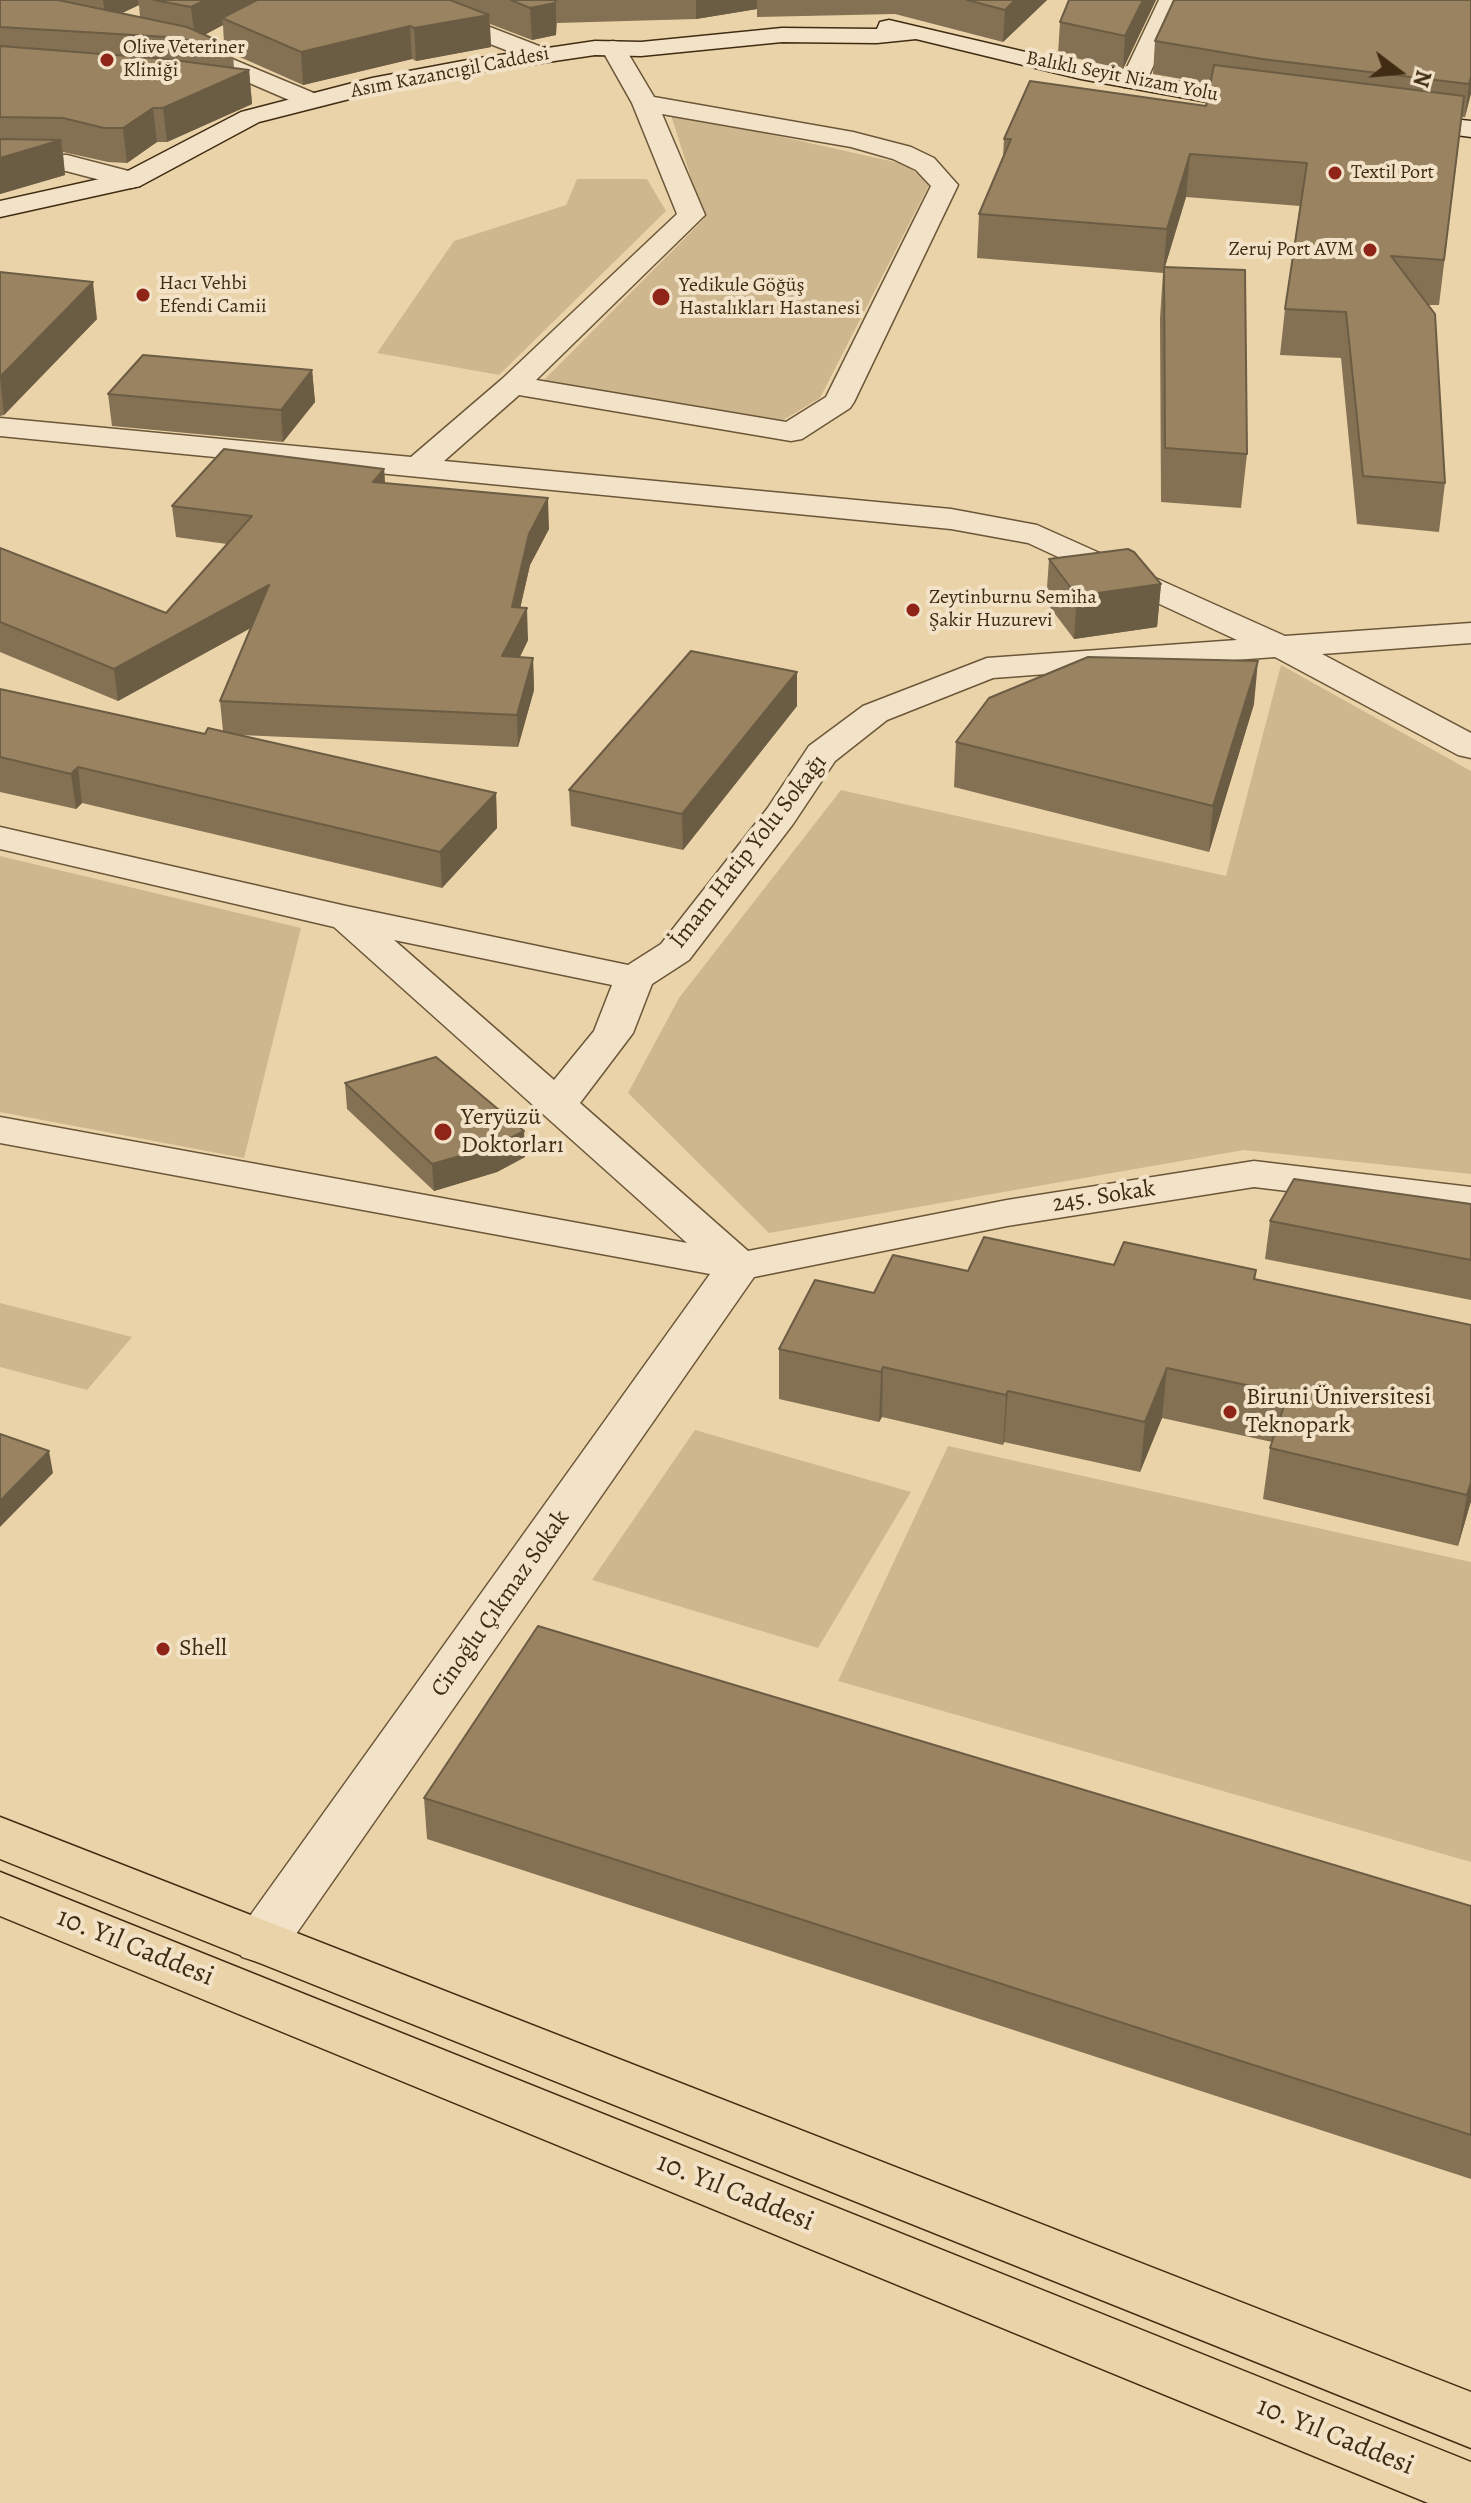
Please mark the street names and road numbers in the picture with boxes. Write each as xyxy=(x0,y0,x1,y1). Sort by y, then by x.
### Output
street label: Asım Kazancıgil Caddesi xyxy=(349,42,551,104)
street label: Balıklı Seyit Nizam Yolu xyxy=(1024,47,1220,107)
street label: İmam Hatip Yolu Sokağı xyxy=(664,749,834,955)
street label: 245. Sokak xyxy=(1051,1175,1157,1219)
street label: Cinoğlu Çıkmaz Sokak xyxy=(426,1505,576,1703)
street label: 10. Yıl Caddesi xyxy=(52,1901,218,1995)
street label: 10. Yıl Caddesi xyxy=(652,2146,818,2240)
street label: 10. Yıl Caddesi xyxy=(1252,2390,1418,2484)

